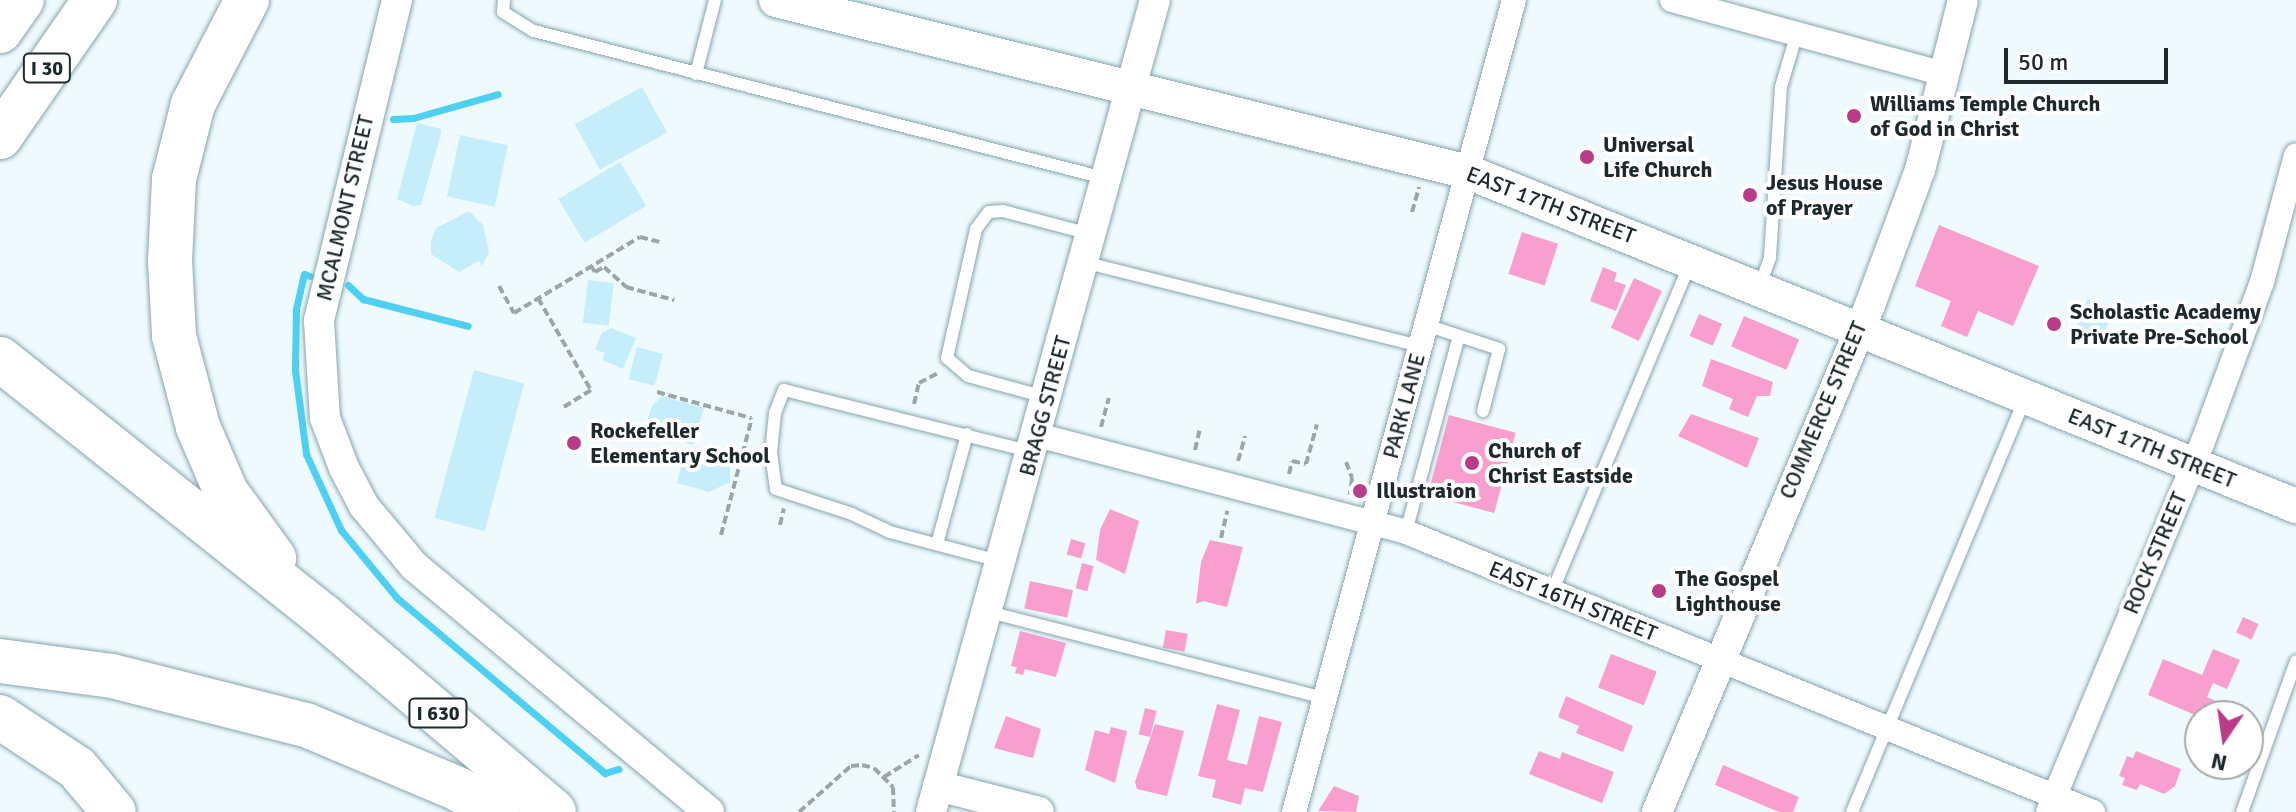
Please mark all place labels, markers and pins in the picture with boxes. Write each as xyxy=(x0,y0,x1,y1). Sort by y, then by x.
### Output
place label: Williams Temple Church of God in Christ xyxy=(1870,90,2100,142)
marker: Williams Temple Church of God in Christ xyxy=(1845,107,1863,125)
place label: Universal Life Church xyxy=(1603,131,1712,182)
marker: Universal Life Church xyxy=(1578,148,1596,166)
place label: Jesus House of Prayer xyxy=(1766,169,1883,220)
marker: Jesus House of Prayer xyxy=(1741,186,1759,204)
place label: Scholastic Academy Private Pre-School xyxy=(2070,298,2261,350)
marker: Scholastic Academy Private Pre-School xyxy=(2045,315,2063,333)
place label: Rockefeller Elementary School xyxy=(590,417,770,468)
marker: Rockefeller Elementary School xyxy=(565,434,583,452)
place label: Church of Christ Eastside xyxy=(1488,437,1633,488)
marker: Church of Christ Eastside xyxy=(1463,454,1481,472)
place label: Illustraion xyxy=(1376,478,1476,504)
marker: Illustraion xyxy=(1351,482,1369,500)
place label: The Gospel Lighthouse xyxy=(1675,565,1781,616)
marker: The Gospel Lighthouse xyxy=(1650,582,1668,600)

